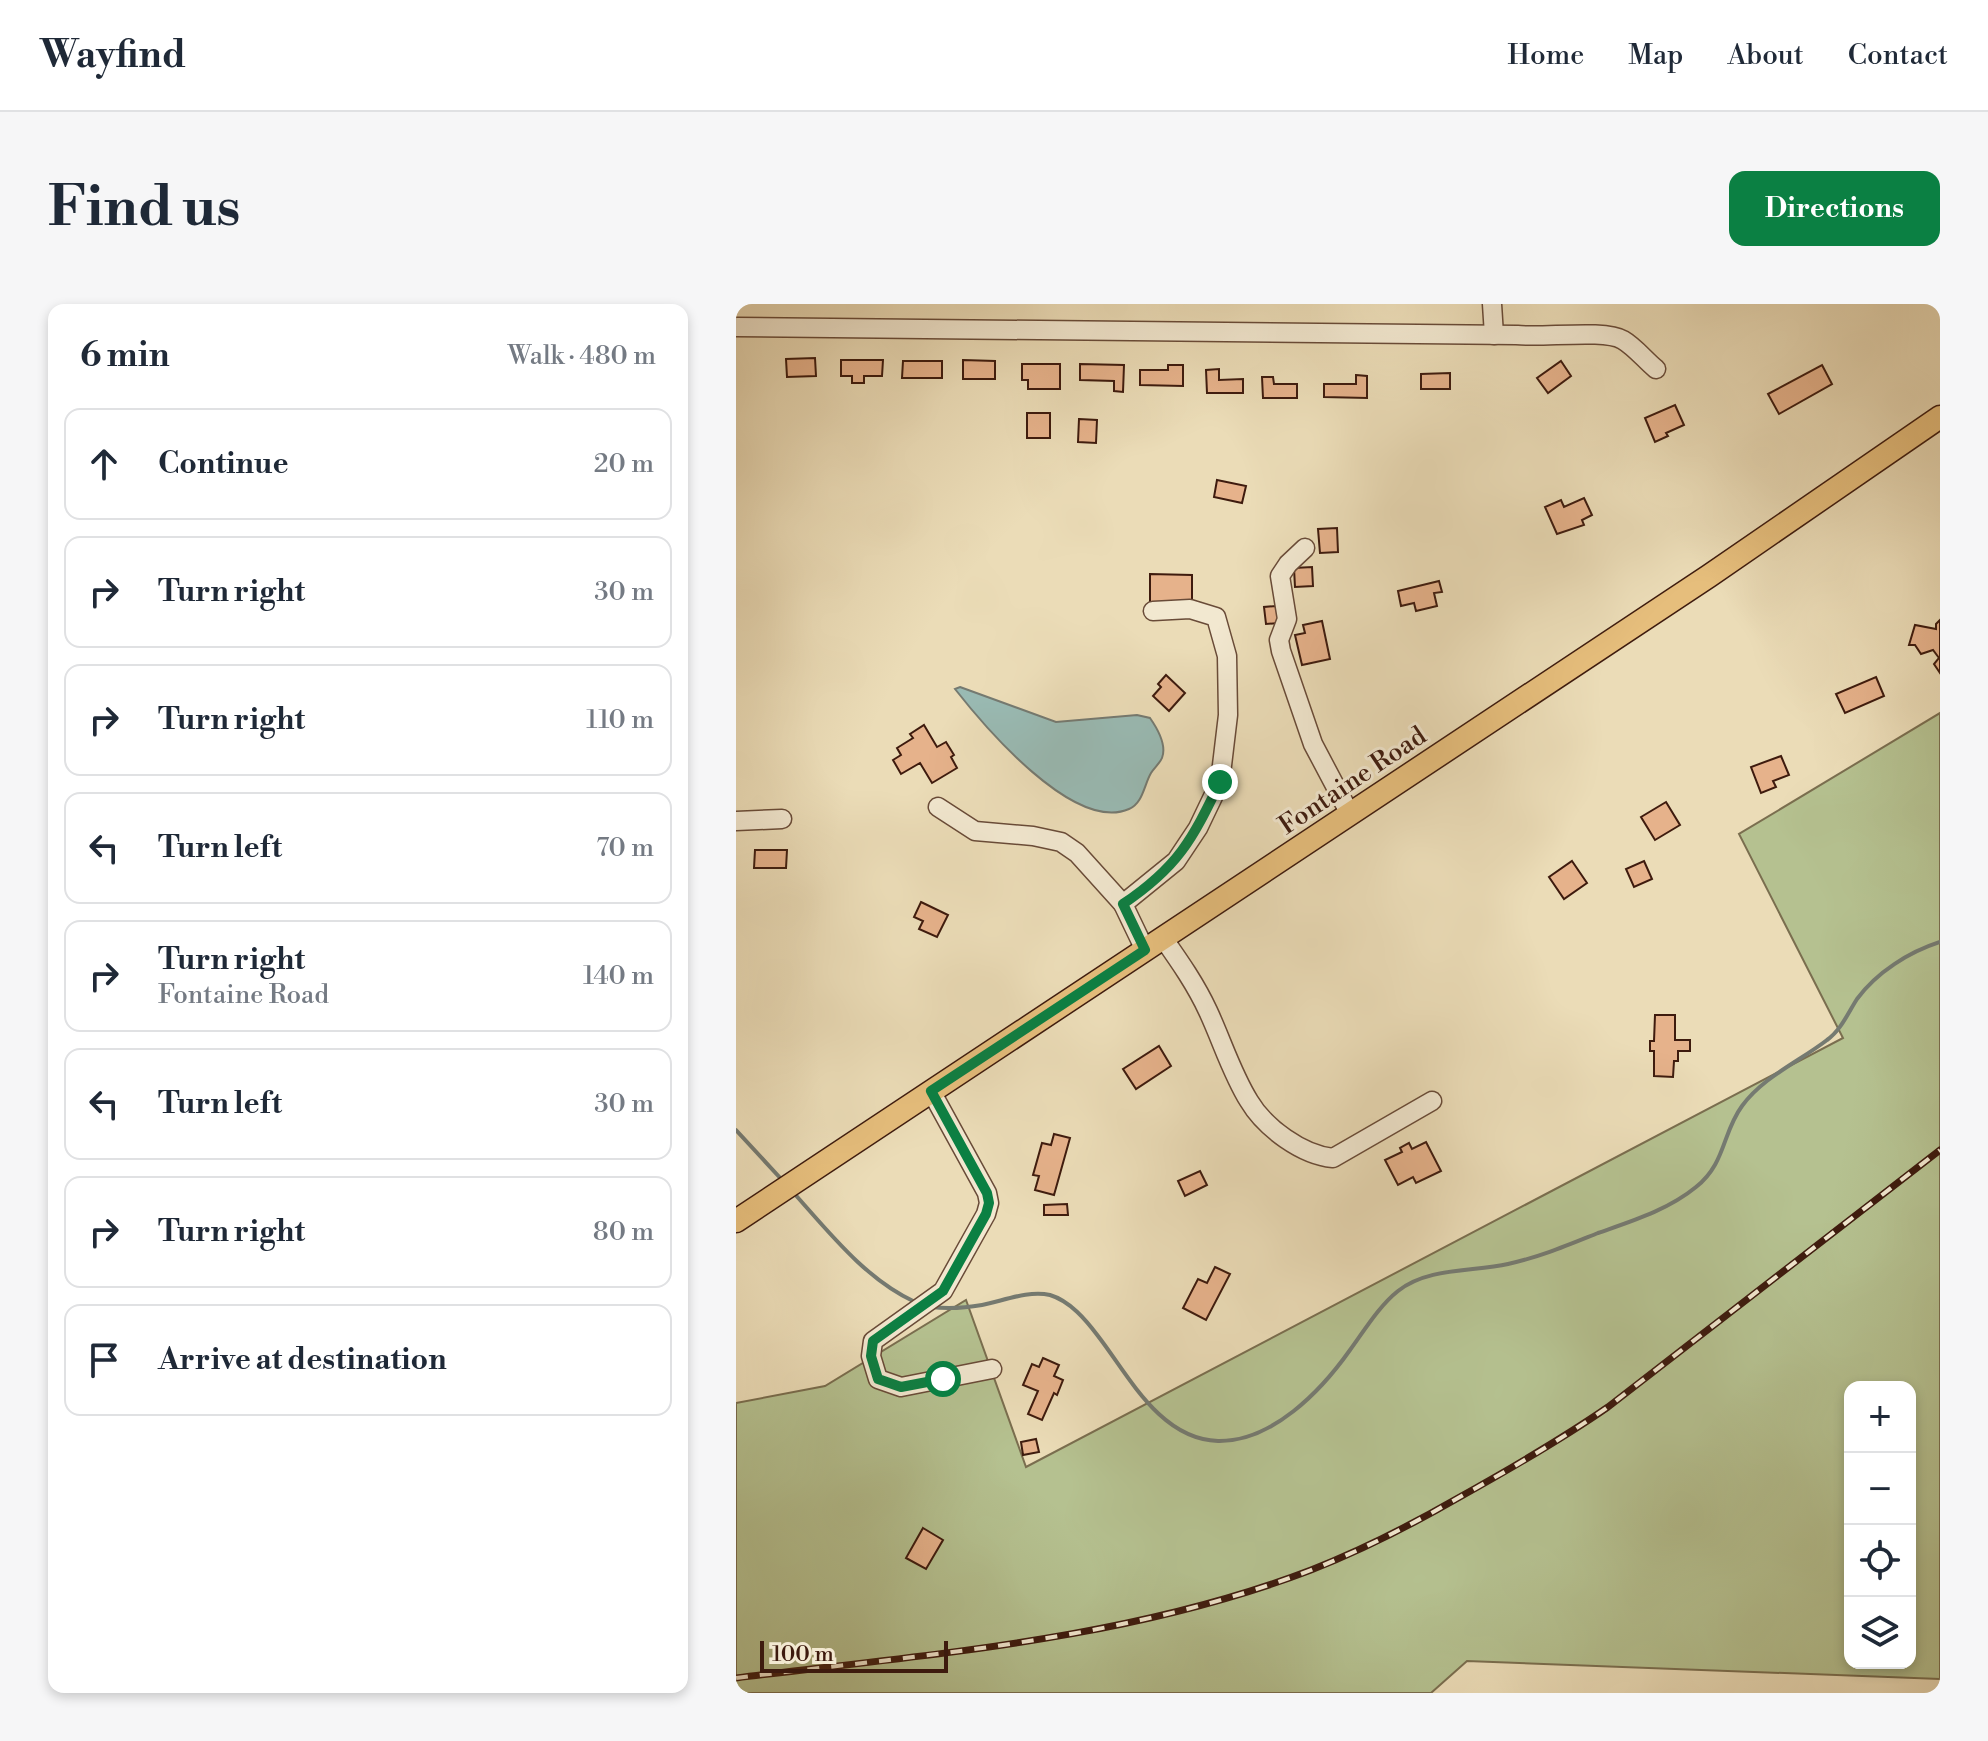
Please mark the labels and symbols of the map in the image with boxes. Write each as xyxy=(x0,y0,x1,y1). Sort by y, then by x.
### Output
street label: Fontaine Road xyxy=(1273,720,1433,842)
route end xyxy=(1202,764,1238,800)
route start xyxy=(925,1361,961,1397)
scale bar xyxy=(760,1637,948,1673)

